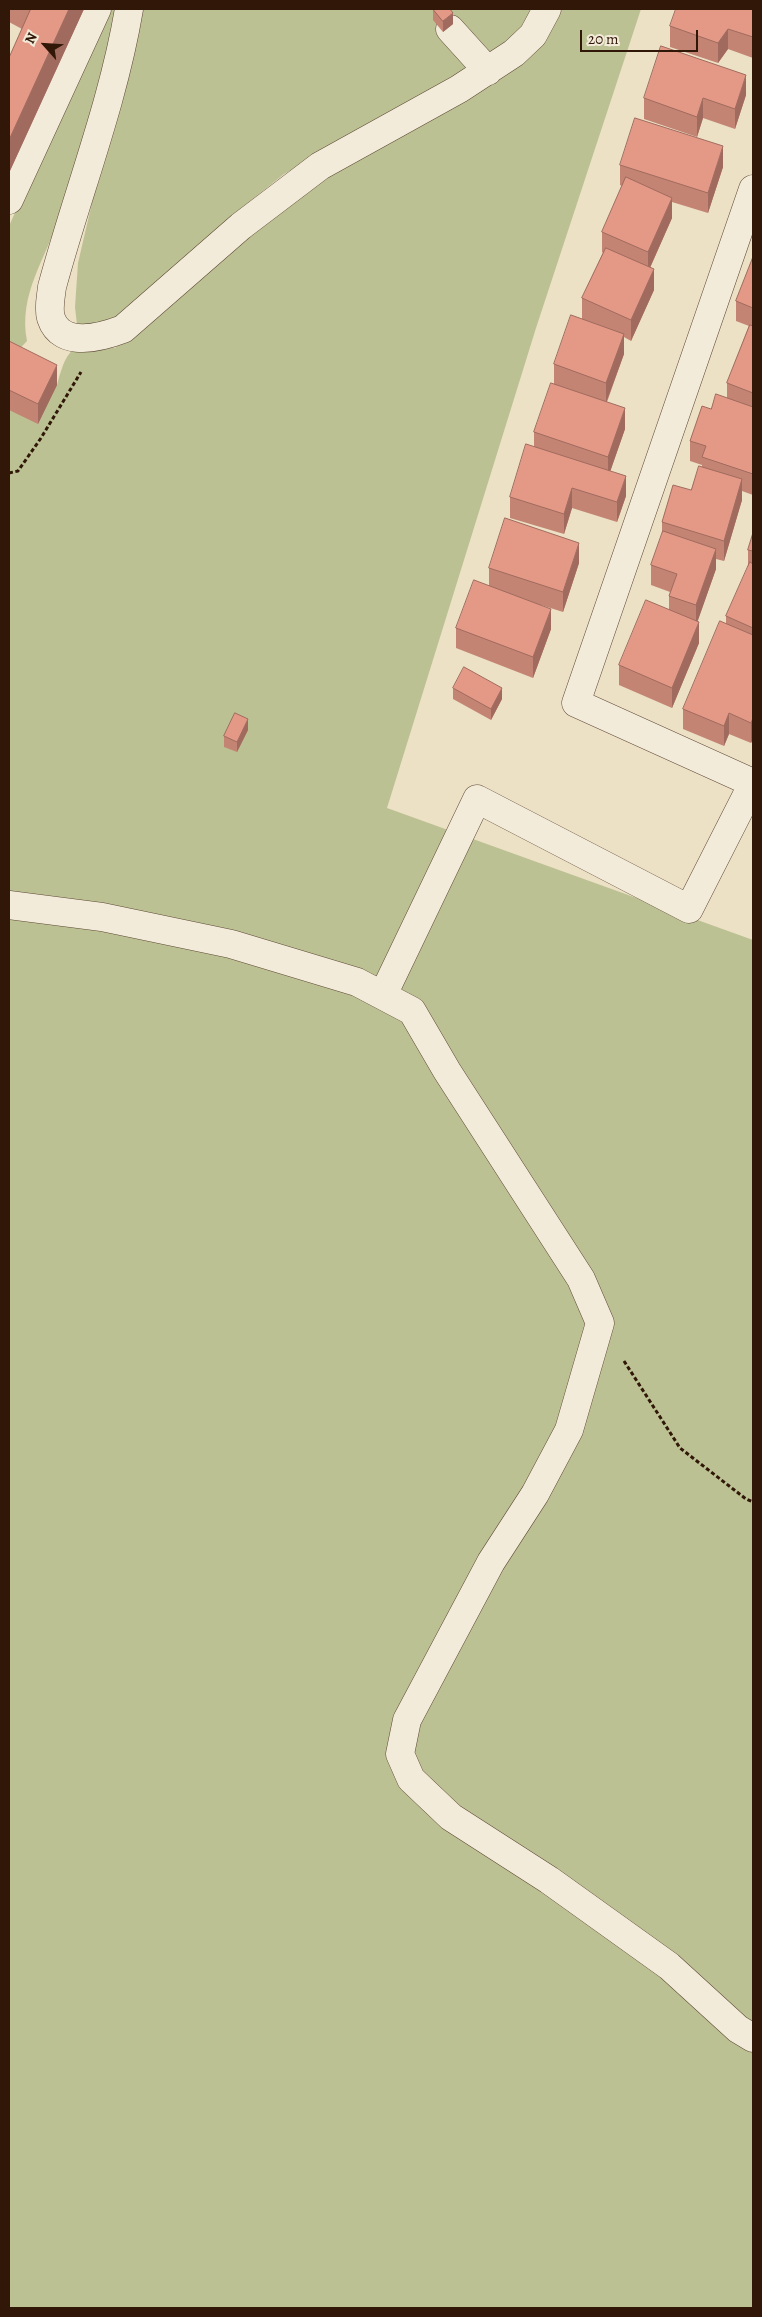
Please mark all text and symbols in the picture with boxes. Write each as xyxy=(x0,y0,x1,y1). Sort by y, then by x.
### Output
north arrow xyxy=(20,20,70,70)
scale bar xyxy=(582,20,700,52)
text: N xyxy=(20,29,42,47)
text: 20 m xyxy=(588,29,619,49)

